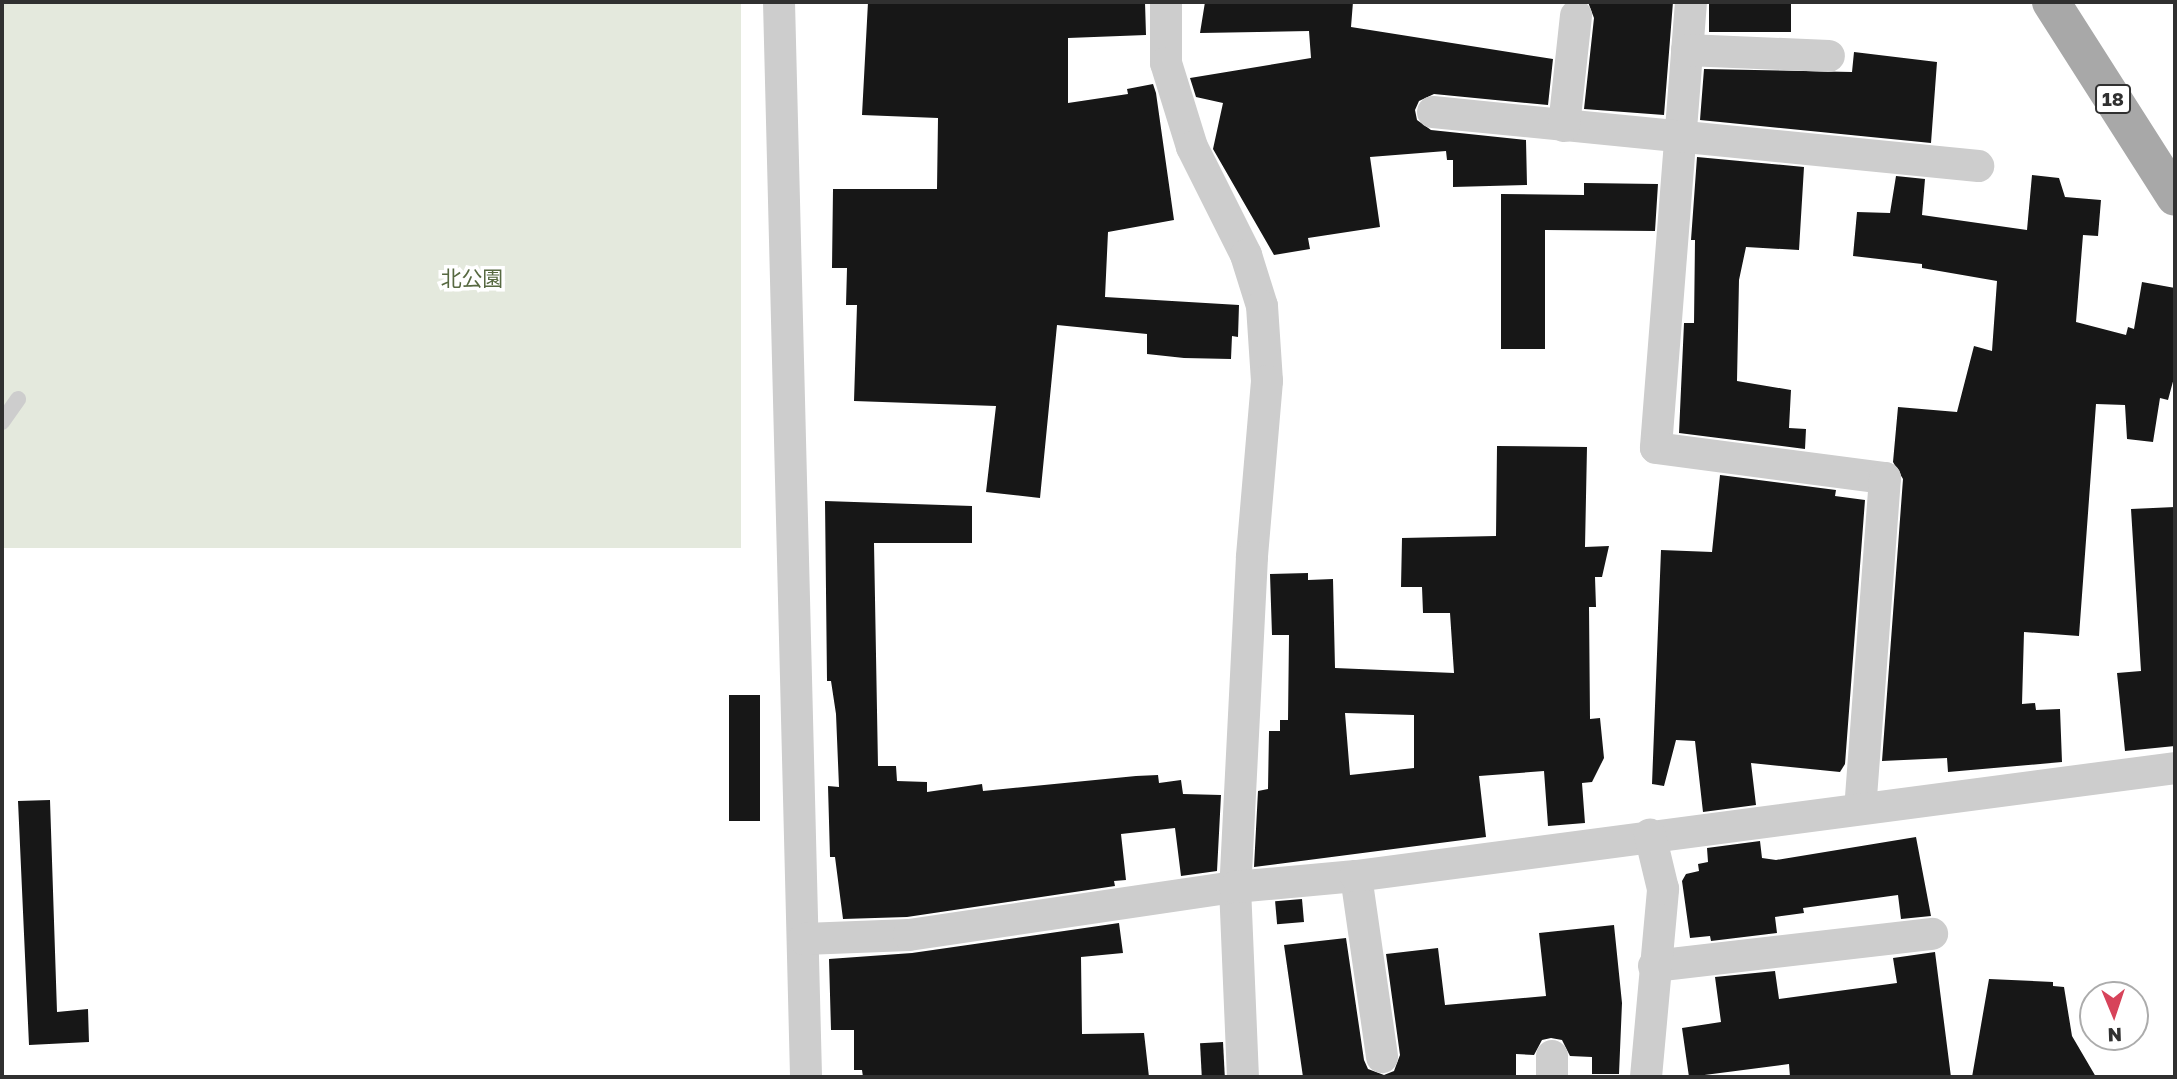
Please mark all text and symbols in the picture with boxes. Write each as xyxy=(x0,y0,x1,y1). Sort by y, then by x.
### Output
road number: 18 xyxy=(2094,83,2132,114)
park label: 北公園 xyxy=(441,265,503,291)
north arrow xyxy=(2079,981,2149,1051)
text: N xyxy=(2107,1024,2122,1047)

